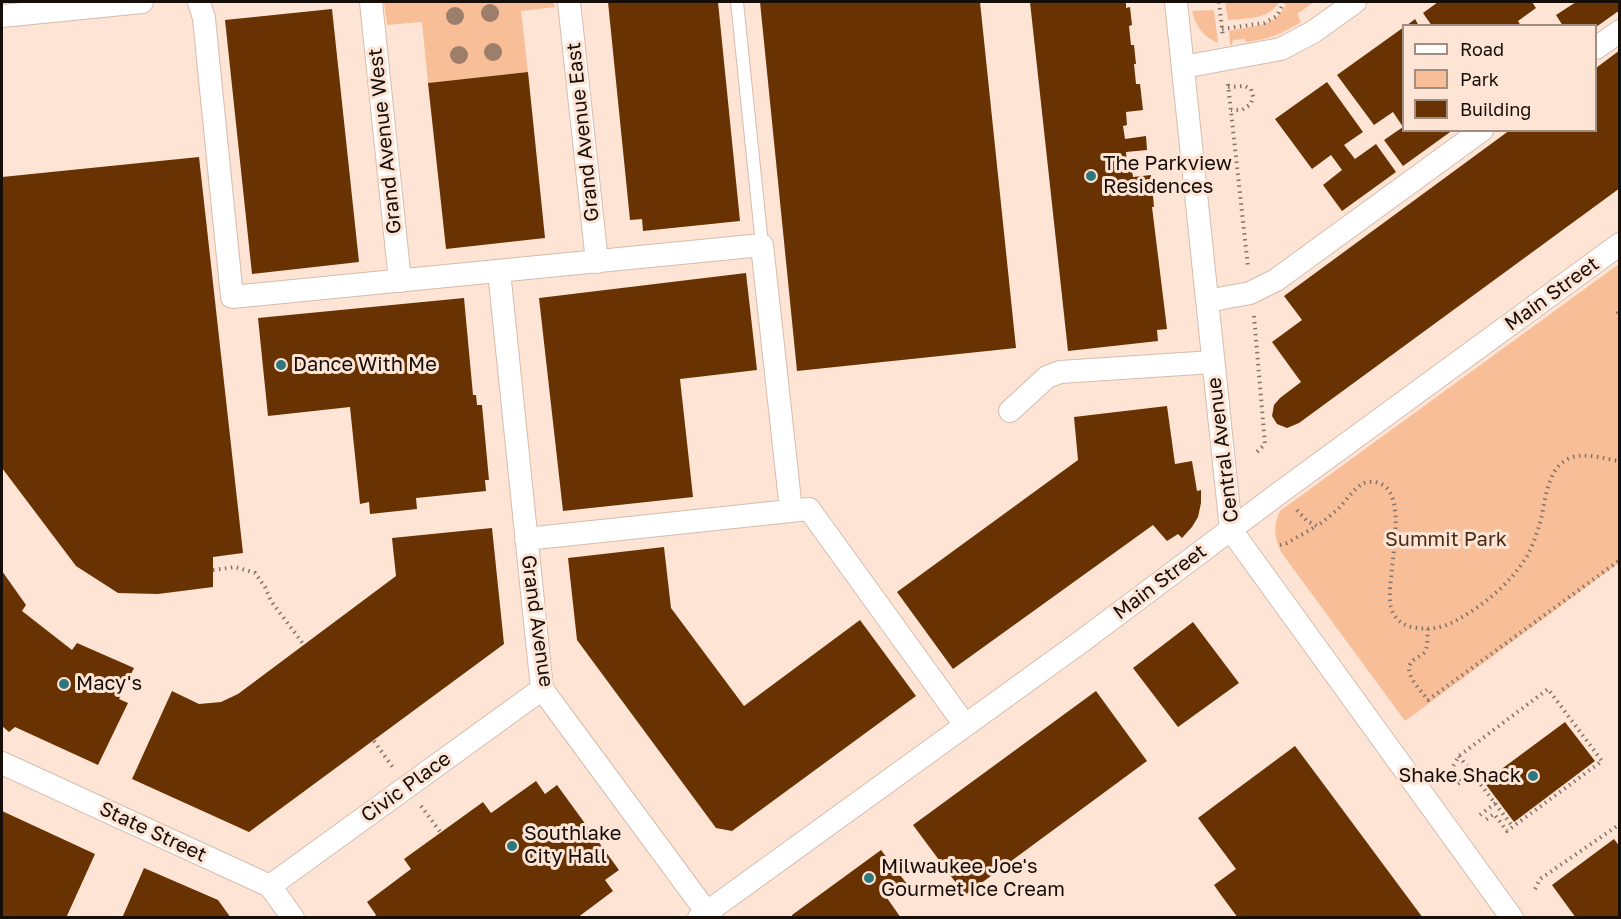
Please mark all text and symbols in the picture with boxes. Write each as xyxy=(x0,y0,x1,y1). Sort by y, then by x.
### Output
legend xyxy=(1402,24,1597,132)
text: Road xyxy=(1460,38,1504,60)
street label: Grand Avenue East xyxy=(562,41,604,223)
street label: Grand Avenue West xyxy=(363,47,407,235)
text: Park xyxy=(1460,68,1499,90)
text: Building xyxy=(1460,98,1531,120)
place label: The Parkview Residences xyxy=(1103,152,1232,199)
marker: The Parkview Residences xyxy=(1084,169,1098,183)
street label: Main Street xyxy=(1500,252,1604,336)
place label: Dance With Me xyxy=(293,353,437,377)
marker: Dance With Me xyxy=(274,358,288,372)
street label: Central Avenue xyxy=(1202,376,1244,524)
park label: Summit Park xyxy=(1385,528,1507,552)
street label: Main Street xyxy=(1109,539,1211,625)
street label: Grand Avenue xyxy=(516,553,558,689)
place label: Macy's xyxy=(76,672,142,696)
marker: Macy's xyxy=(57,677,71,691)
street label: Civic Place xyxy=(357,747,455,827)
place label: Shake Shack xyxy=(1399,764,1521,788)
marker: Shake Shack xyxy=(1526,769,1540,783)
street label: State Street xyxy=(96,797,210,867)
place label: Southlake City Hall xyxy=(524,822,621,869)
marker: Southlake City Hall xyxy=(505,839,519,853)
place label: Milwaukee Joe's Gourmet Ice Cream xyxy=(881,855,1065,902)
marker: Milwaukee Joe's Gourmet Ice Cream xyxy=(862,871,876,885)

